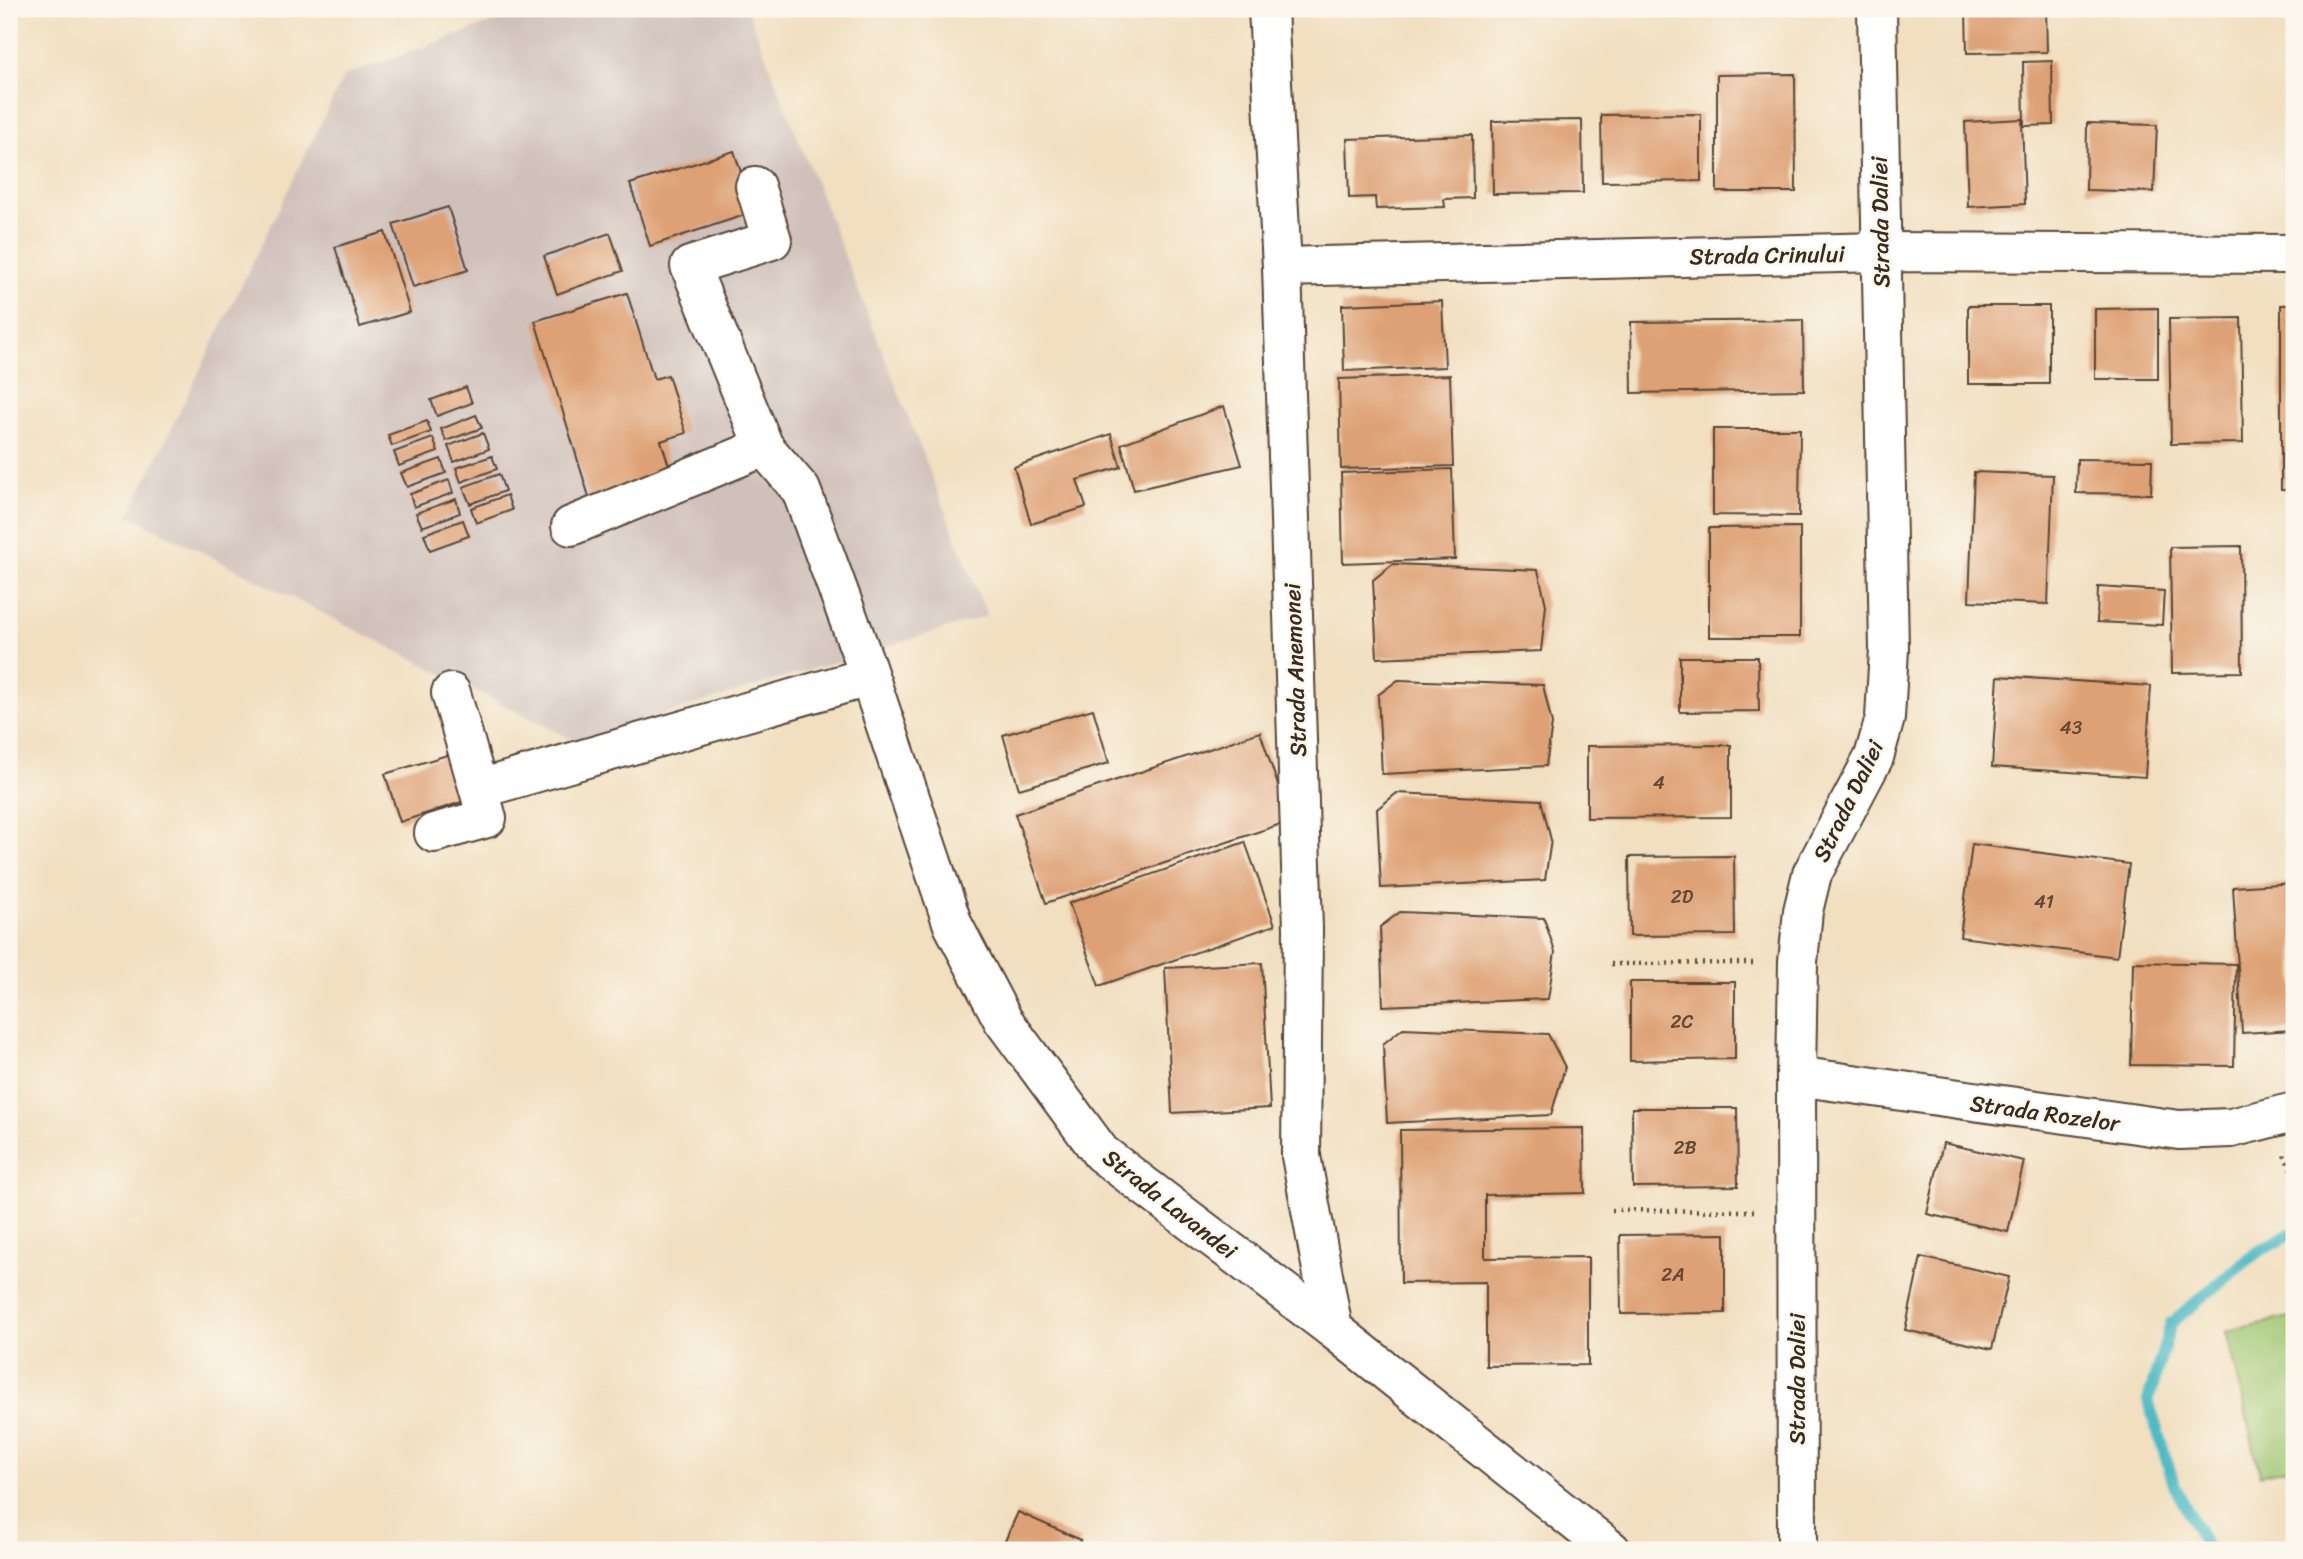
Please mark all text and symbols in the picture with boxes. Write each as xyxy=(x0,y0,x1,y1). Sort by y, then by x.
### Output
street label: Strada Daliei xyxy=(1859,155,1902,288)
street label: Strada Crinului xyxy=(1689,234,1846,277)
street label: Strada Anemonei xyxy=(1272,582,1319,757)
house number: 43 xyxy=(2060,711,2083,744)
street label: Strada Daliei xyxy=(1801,733,1896,869)
house number: 4 xyxy=(1653,766,1665,799)
house number: 2D xyxy=(1671,880,1694,913)
house number: 41 xyxy=(2034,885,2054,918)
house number: 2C xyxy=(1671,1005,1694,1038)
street label: Strada Rozelor xyxy=(1967,1083,2124,1145)
house number: 2B xyxy=(1674,1131,1696,1164)
street label: Strada Lavandei xyxy=(1093,1138,1247,1271)
house number: 2A xyxy=(1661,1258,1685,1291)
street label: Strada Daliei xyxy=(1777,1313,1818,1445)

